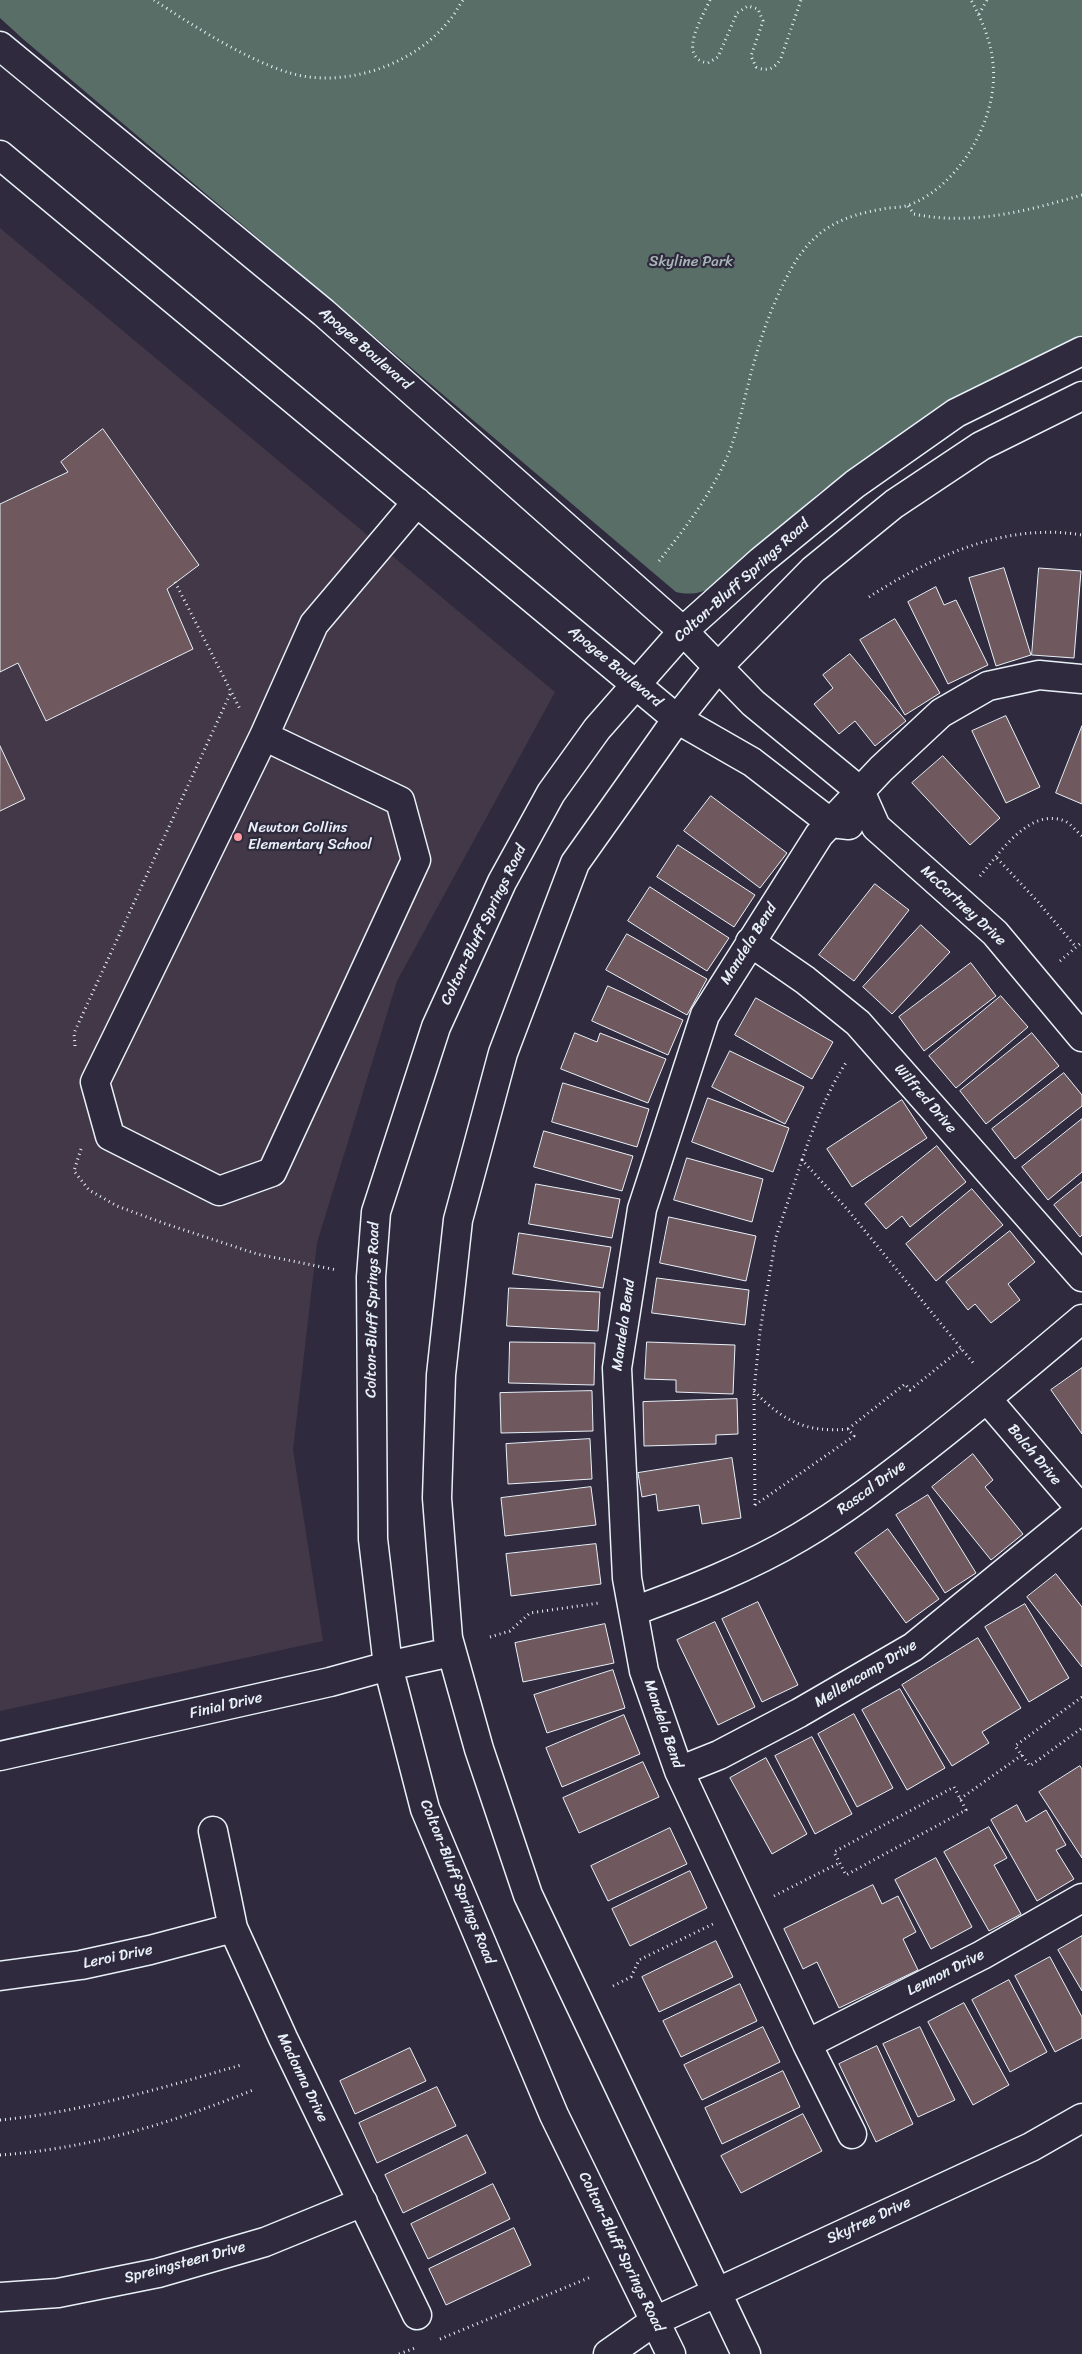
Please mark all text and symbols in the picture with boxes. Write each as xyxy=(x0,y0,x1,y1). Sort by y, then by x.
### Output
park label: Skyline Park xyxy=(649,253,733,271)
street label: Apogee Boulevard xyxy=(315,304,415,394)
street label: Colton-Bluff Springs Road xyxy=(671,515,813,647)
street label: Apogee Boulevard xyxy=(564,623,666,711)
place label: Newton Collins Elementary School xyxy=(248,819,372,854)
marker: Newton Collins Elementary School xyxy=(232,831,244,843)
street label: Colton-Bluff Springs Road xyxy=(437,842,531,1008)
street label: McCartney Drive xyxy=(917,862,1009,950)
street label: Mandela Bend xyxy=(717,900,781,988)
street label: Wilfred Drive xyxy=(890,1061,960,1137)
street label: Colton-Bluff Springs Road xyxy=(362,1222,384,1398)
street label: Mandela Bend xyxy=(609,1278,639,1372)
street label: Balch Drive xyxy=(1003,1421,1065,1489)
street label: Rascal Drive xyxy=(834,1457,910,1519)
street label: Mellencamp Drive xyxy=(811,1636,921,1712)
street label: Mandela Bend xyxy=(639,1677,687,1771)
street label: Finial Drive xyxy=(188,1689,264,1723)
street label: Colton-Bluff Springs Road xyxy=(416,1797,498,1967)
street label: Leroi Drive xyxy=(82,1941,154,1973)
street label: Lennon Drive xyxy=(904,1946,988,2000)
street label: Madonna Drive xyxy=(273,2031,331,2125)
street label: Colton-Bluff Springs Road xyxy=(574,2169,668,2335)
street label: Skytree Drive xyxy=(824,2194,914,2248)
street label: Spreingsteen Drive xyxy=(122,2238,248,2288)

